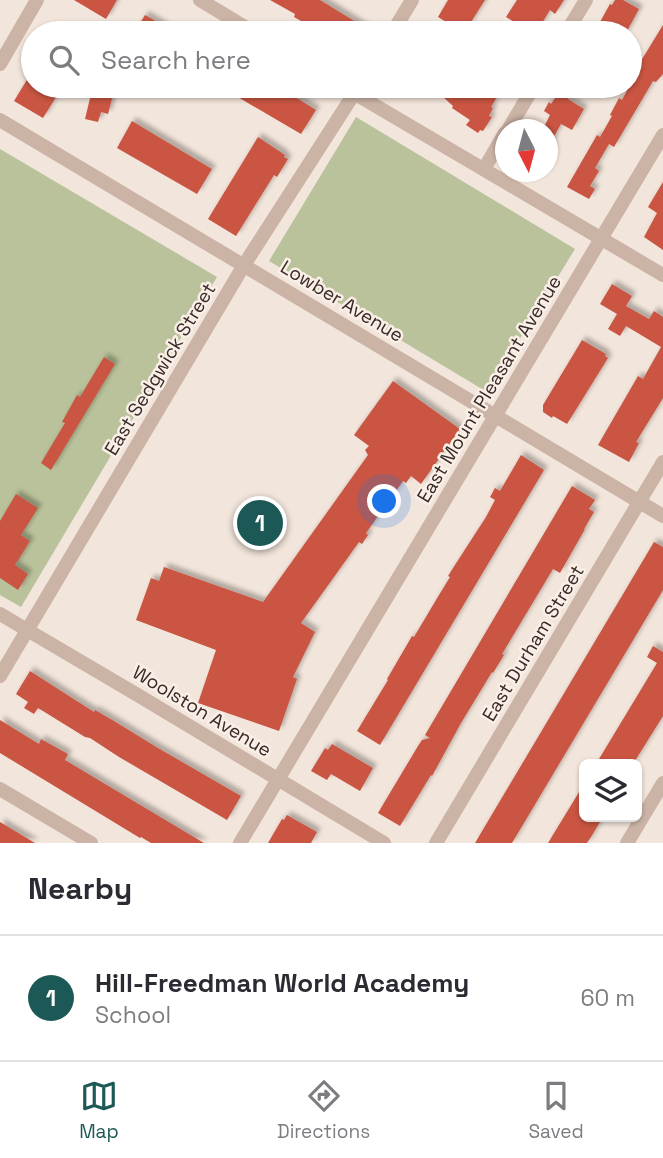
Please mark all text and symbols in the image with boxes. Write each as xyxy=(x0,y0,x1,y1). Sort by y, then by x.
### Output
search box xyxy=(21,21,642,98)
icon: search xyxy=(45,41,83,79)
text: Search here xyxy=(101,43,251,77)
north arrow xyxy=(495,119,558,182)
street label: Lowber Avenue xyxy=(276,254,408,348)
street label: East Mount Pleasant Avenue xyxy=(411,271,567,507)
street label: East Sedgwick Street xyxy=(99,278,221,460)
your location xyxy=(367,484,401,518)
pin: 1 xyxy=(237,497,283,549)
street label: East Durham Street xyxy=(476,560,590,726)
street label: Woolston Avenue xyxy=(128,660,276,762)
map controls xyxy=(579,759,642,822)
button: layers xyxy=(579,759,642,822)
text: Nearby xyxy=(28,869,132,908)
text: Hill-Freedman World Academy xyxy=(95,966,469,1000)
text: 1 xyxy=(46,983,56,1013)
text: 60 m xyxy=(580,983,635,1013)
text: School xyxy=(95,1000,171,1030)
tab: Map xyxy=(79,1077,119,1144)
tab: Directions xyxy=(277,1077,370,1144)
tab: Saved xyxy=(528,1077,584,1144)

